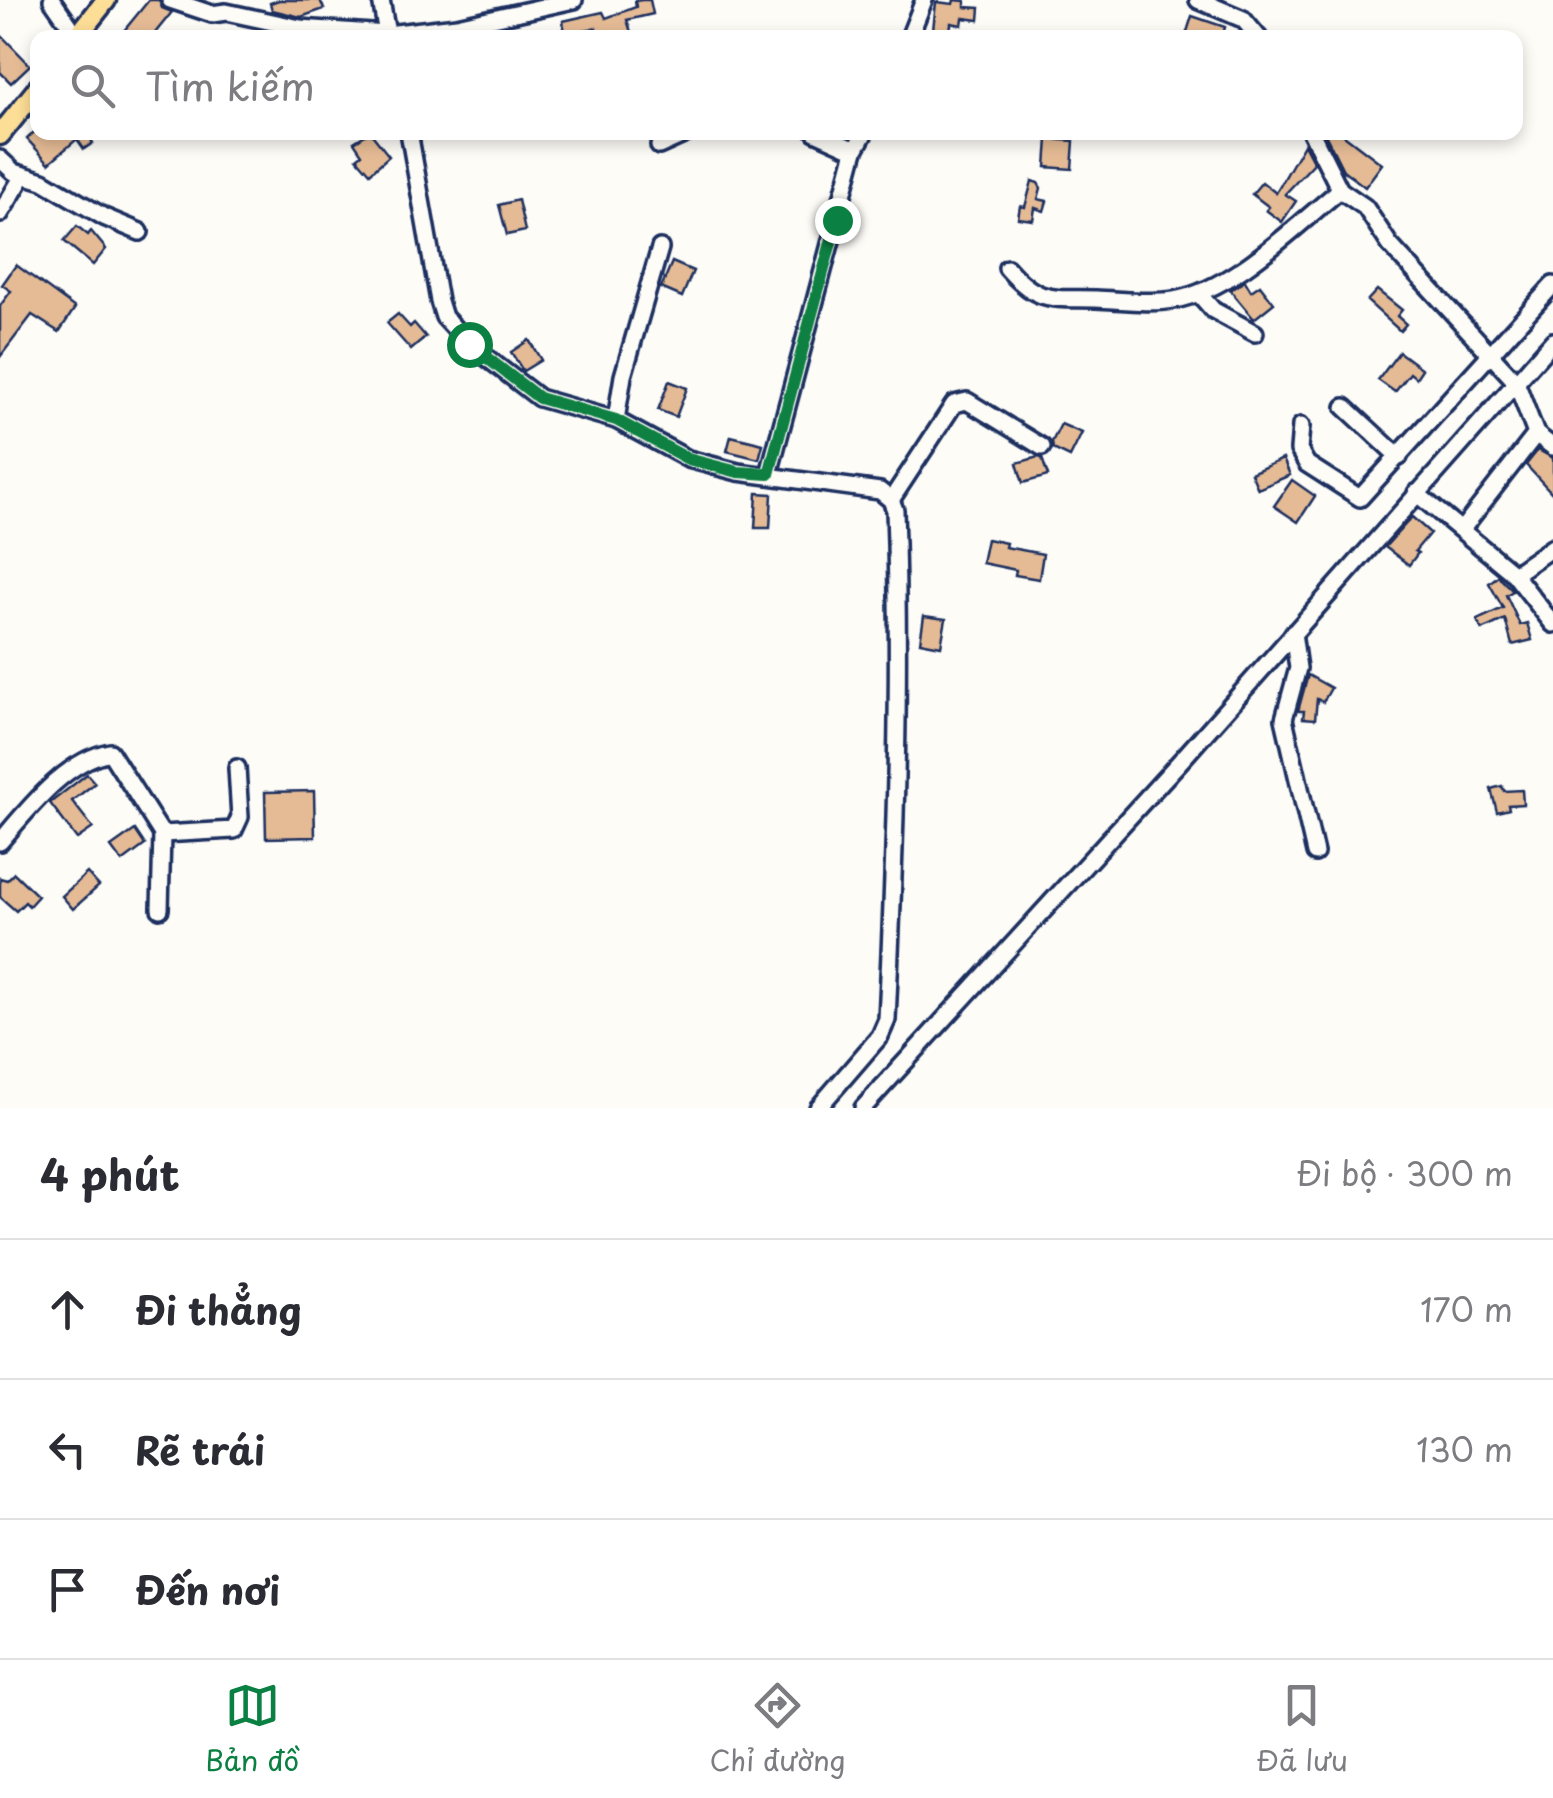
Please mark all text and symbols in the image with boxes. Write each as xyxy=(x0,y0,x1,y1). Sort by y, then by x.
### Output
search box xyxy=(30,30,1523,140)
text: Tìm kiếm xyxy=(145,57,315,114)
icon: search xyxy=(65,58,120,113)
route end xyxy=(815,198,861,244)
route start xyxy=(447,322,493,368)
text: 4 phút xyxy=(40,1142,180,1205)
text: Đi bộ · 300 m xyxy=(1296,1149,1513,1197)
text: Đi thẳng xyxy=(135,1281,302,1338)
icon: ahead xyxy=(40,1282,95,1337)
text: 170 m xyxy=(1420,1285,1513,1333)
text: Rẽ trái xyxy=(135,1421,265,1478)
icon: left xyxy=(40,1422,95,1477)
text: 130 m xyxy=(1416,1425,1513,1473)
text: Đến nơi xyxy=(135,1561,280,1618)
icon: arrive xyxy=(40,1562,95,1617)
tab: Bản đồ xyxy=(205,1678,299,1781)
tab: Chỉ đường xyxy=(710,1678,846,1781)
tab: Đã lưu xyxy=(1256,1678,1348,1781)

